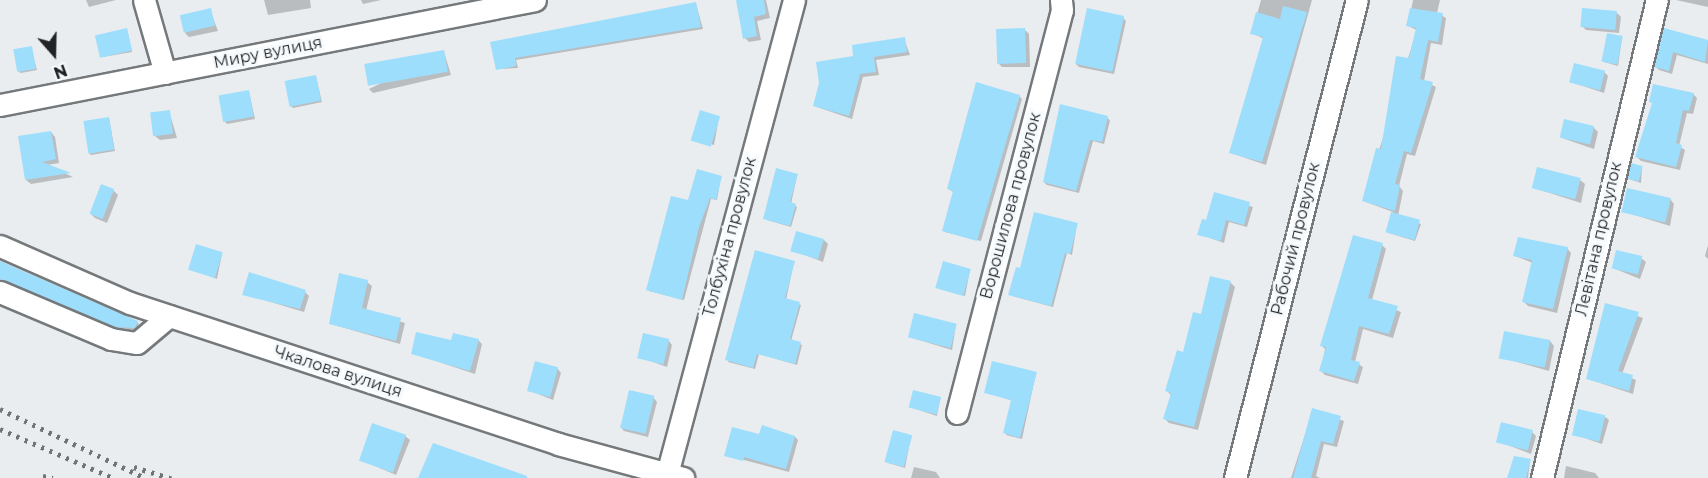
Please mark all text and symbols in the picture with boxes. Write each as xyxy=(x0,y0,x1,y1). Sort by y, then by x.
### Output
north arrow xyxy=(24,24,84,84)
street label: Миру вулиця xyxy=(212,33,324,73)
text: N xyxy=(51,60,70,83)
street label: Ворошилова провулок xyxy=(977,111,1045,301)
street label: Толбухіна провулок xyxy=(699,155,761,319)
street label: Левітана провулок xyxy=(1572,160,1626,318)
street label: Рабочий провулок xyxy=(1268,161,1324,317)
street label: Чкалова вулиця xyxy=(272,342,404,402)

